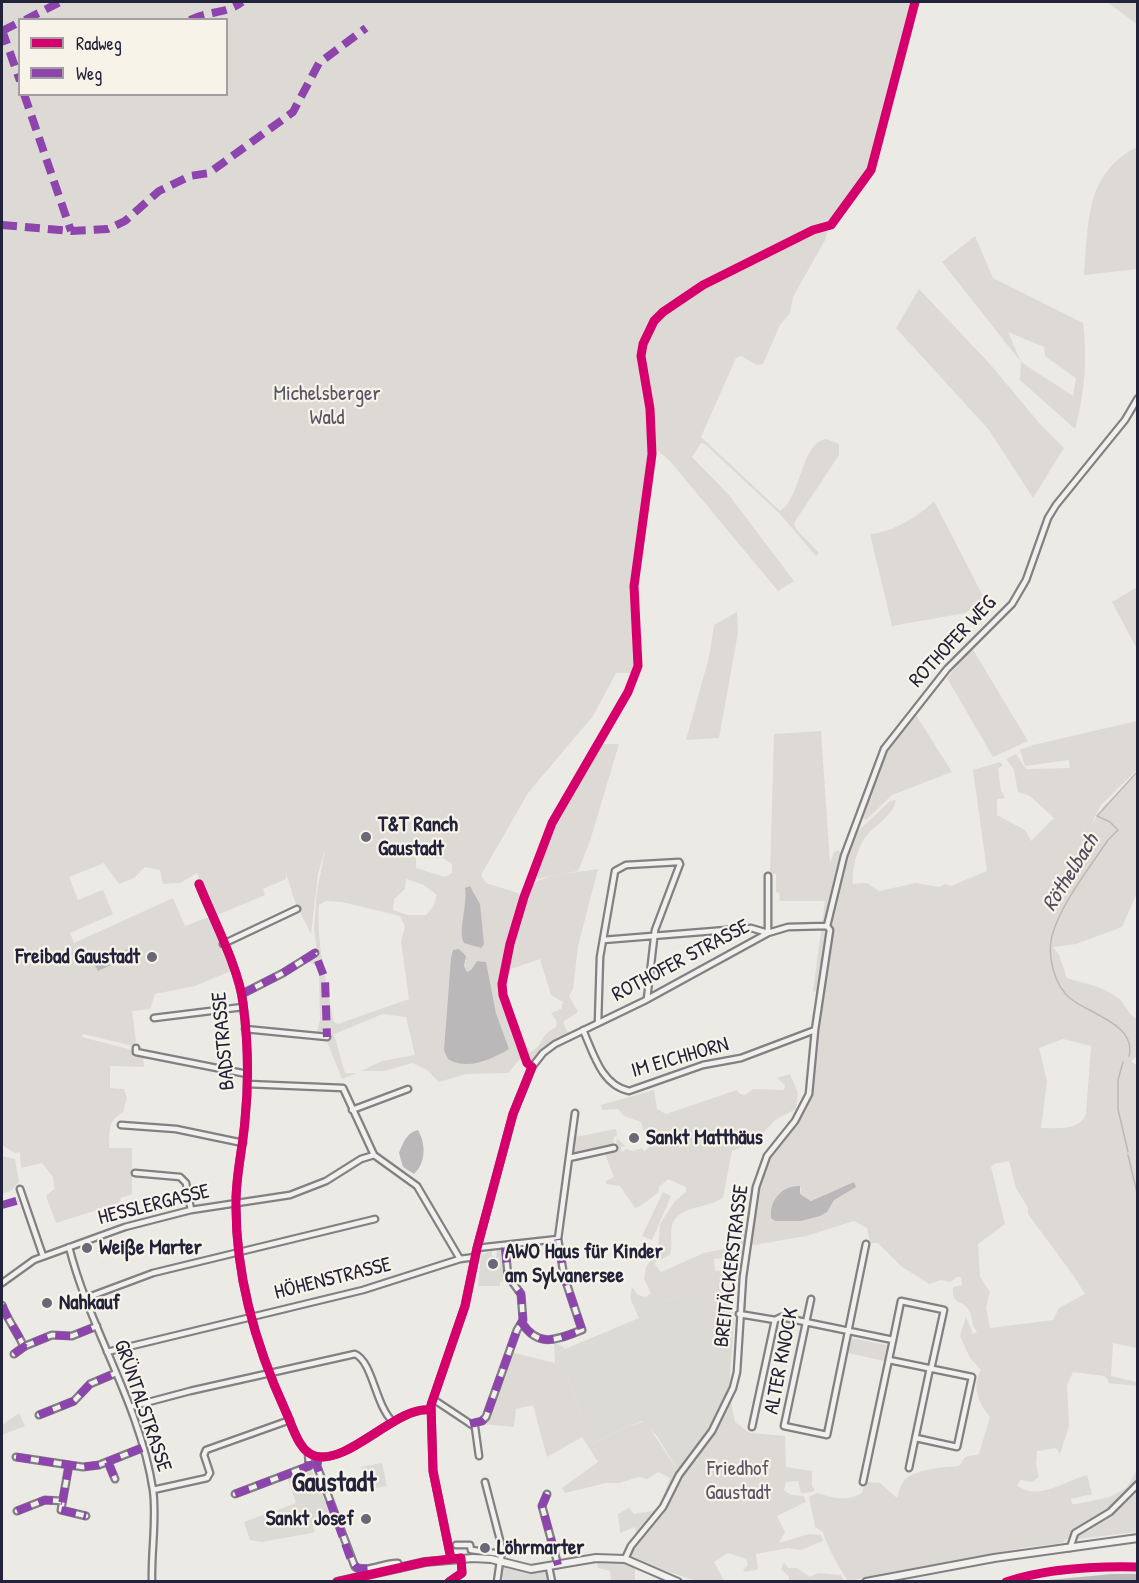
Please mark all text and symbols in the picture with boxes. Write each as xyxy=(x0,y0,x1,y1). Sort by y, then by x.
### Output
legend xyxy=(18,18,228,96)
text: Radweg xyxy=(76,31,122,56)
text: Weg xyxy=(76,61,102,86)
park label: Michelsberger Wald xyxy=(273,381,381,431)
street label: ROTHOFER WEG xyxy=(904,591,1002,693)
place label: T&T Ranch Gaustadt xyxy=(378,812,458,862)
marker: T&T Ranch Gaustadt xyxy=(359,830,373,844)
water label: Röthelbach xyxy=(1037,830,1105,916)
street label: ROTHOFER STRASSE xyxy=(608,914,754,1008)
place label: Freibad Gaustadt xyxy=(15,944,140,970)
marker: Freibad Gaustadt xyxy=(145,950,159,964)
street label: BADSTRASSE xyxy=(207,991,241,1091)
street label: IM EICHHORN xyxy=(628,1032,732,1084)
place label: Sankt Matthäus xyxy=(646,1125,763,1151)
marker: Sankt Matthäus xyxy=(627,1131,641,1145)
street label: HESSLERGASSE xyxy=(96,1179,212,1231)
street label: BREITÄCKERSTRASSE xyxy=(710,1183,754,1349)
place label: Weiße Marter xyxy=(99,1235,202,1261)
place label: AWO Haus für Kinder am Sylvanersee xyxy=(505,1239,663,1289)
marker: Weiße Marter xyxy=(80,1241,94,1255)
street label: HÖHENSTRASSE xyxy=(272,1252,394,1306)
marker: AWO Haus für Kinder am Sylvanersee xyxy=(486,1257,500,1271)
place label: Nahkauf xyxy=(59,1290,120,1316)
marker: Nahkauf xyxy=(40,1296,54,1310)
street label: ALTER KNOCK xyxy=(759,1306,805,1416)
street label: GRÜNTALSTRASSE xyxy=(108,1337,176,1475)
park label: Friedhof Gaustadt xyxy=(705,1456,771,1506)
district label: Gaustadt xyxy=(292,1468,376,1500)
place label: Sankt Josef xyxy=(266,1506,354,1532)
marker: Sankt Josef xyxy=(359,1512,373,1526)
place label: Löhrmarter xyxy=(497,1535,584,1561)
marker: Löhrmarter xyxy=(478,1541,492,1555)

